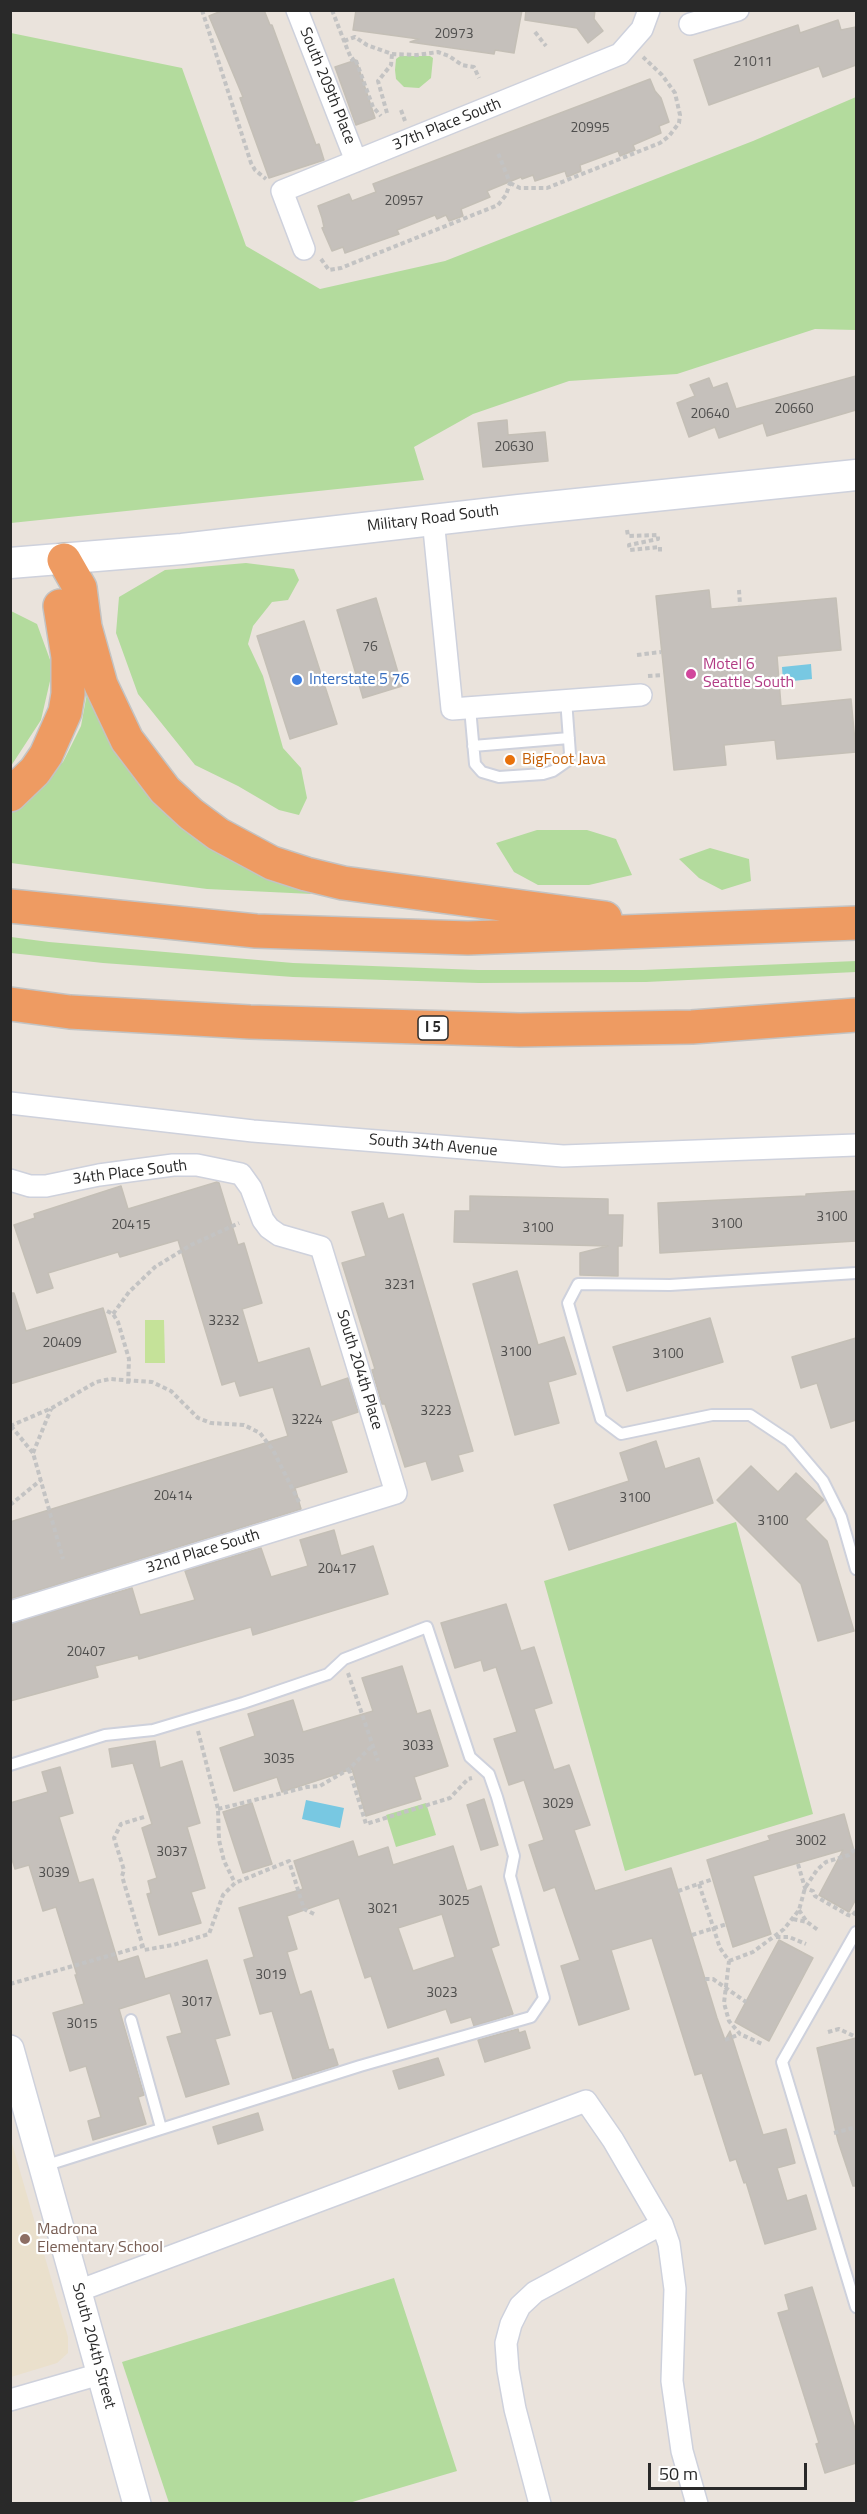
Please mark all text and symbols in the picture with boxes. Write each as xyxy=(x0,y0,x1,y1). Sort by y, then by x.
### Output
street label: South 209th Place xyxy=(295,25,359,147)
house number: 20973 xyxy=(434,27,474,43)
house number: 21011 xyxy=(733,55,773,71)
street label: 37th Place South xyxy=(390,95,504,155)
house number: 20995 xyxy=(570,121,610,137)
house number: 20957 xyxy=(384,194,424,210)
house number: 20660 xyxy=(774,402,814,418)
house number: 20640 xyxy=(690,407,730,423)
house number: 20630 xyxy=(494,440,534,456)
street label: Military Road South xyxy=(366,501,500,537)
house number: 76 xyxy=(362,640,378,656)
place label: Motel 6 Seattle South xyxy=(703,655,794,693)
marker: Motel 6 Seattle South xyxy=(684,667,698,681)
place label: Interstate 5 76 xyxy=(309,670,409,690)
marker: Interstate 5 76 xyxy=(290,673,304,687)
place label: BigFoot Java xyxy=(522,750,606,770)
marker: BigFoot Java xyxy=(503,753,517,767)
road number: I 5 xyxy=(418,1016,448,1040)
street label: South 34th Avenue xyxy=(368,1131,498,1161)
street label: 34th Place South xyxy=(72,1156,188,1190)
house number: 3100 xyxy=(816,1210,848,1226)
house number: 3100 xyxy=(711,1217,743,1233)
house number: 20415 xyxy=(111,1218,151,1234)
house number: 3100 xyxy=(522,1221,554,1237)
house number: 3231 xyxy=(384,1278,416,1294)
street label: South 204th Place xyxy=(332,1308,386,1432)
house number: 3232 xyxy=(208,1314,240,1330)
house number: 20409 xyxy=(42,1336,82,1352)
house number: 3100 xyxy=(500,1345,532,1361)
house number: 3100 xyxy=(652,1347,684,1363)
house number: 3223 xyxy=(420,1404,452,1420)
house number: 3224 xyxy=(291,1413,323,1429)
house number: 20414 xyxy=(153,1489,193,1505)
house number: 3100 xyxy=(619,1491,651,1507)
house number: 3100 xyxy=(757,1514,789,1530)
street label: 32nd Place South xyxy=(144,1526,262,1578)
house number: 20417 xyxy=(317,1562,357,1578)
house number: 20407 xyxy=(66,1645,106,1661)
house number: 3033 xyxy=(402,1739,434,1755)
house number: 3035 xyxy=(263,1752,295,1768)
house number: 3029 xyxy=(542,1797,574,1813)
house number: 3002 xyxy=(795,1834,827,1850)
house number: 3037 xyxy=(156,1845,188,1861)
house number: 3039 xyxy=(38,1866,70,1882)
house number: 3025 xyxy=(438,1894,470,1910)
house number: 3021 xyxy=(367,1902,399,1918)
house number: 3019 xyxy=(255,1968,287,1984)
house number: 3023 xyxy=(426,1986,458,2002)
house number: 3017 xyxy=(181,1995,213,2011)
house number: 3015 xyxy=(66,2017,98,2033)
place label: Madrona Elementary School xyxy=(37,2220,163,2258)
marker: Madrona Elementary School xyxy=(18,2232,32,2246)
street label: South 204th Street xyxy=(67,2281,119,2411)
scale bar xyxy=(651,2451,810,2489)
text: 50 m xyxy=(659,2460,698,2487)

